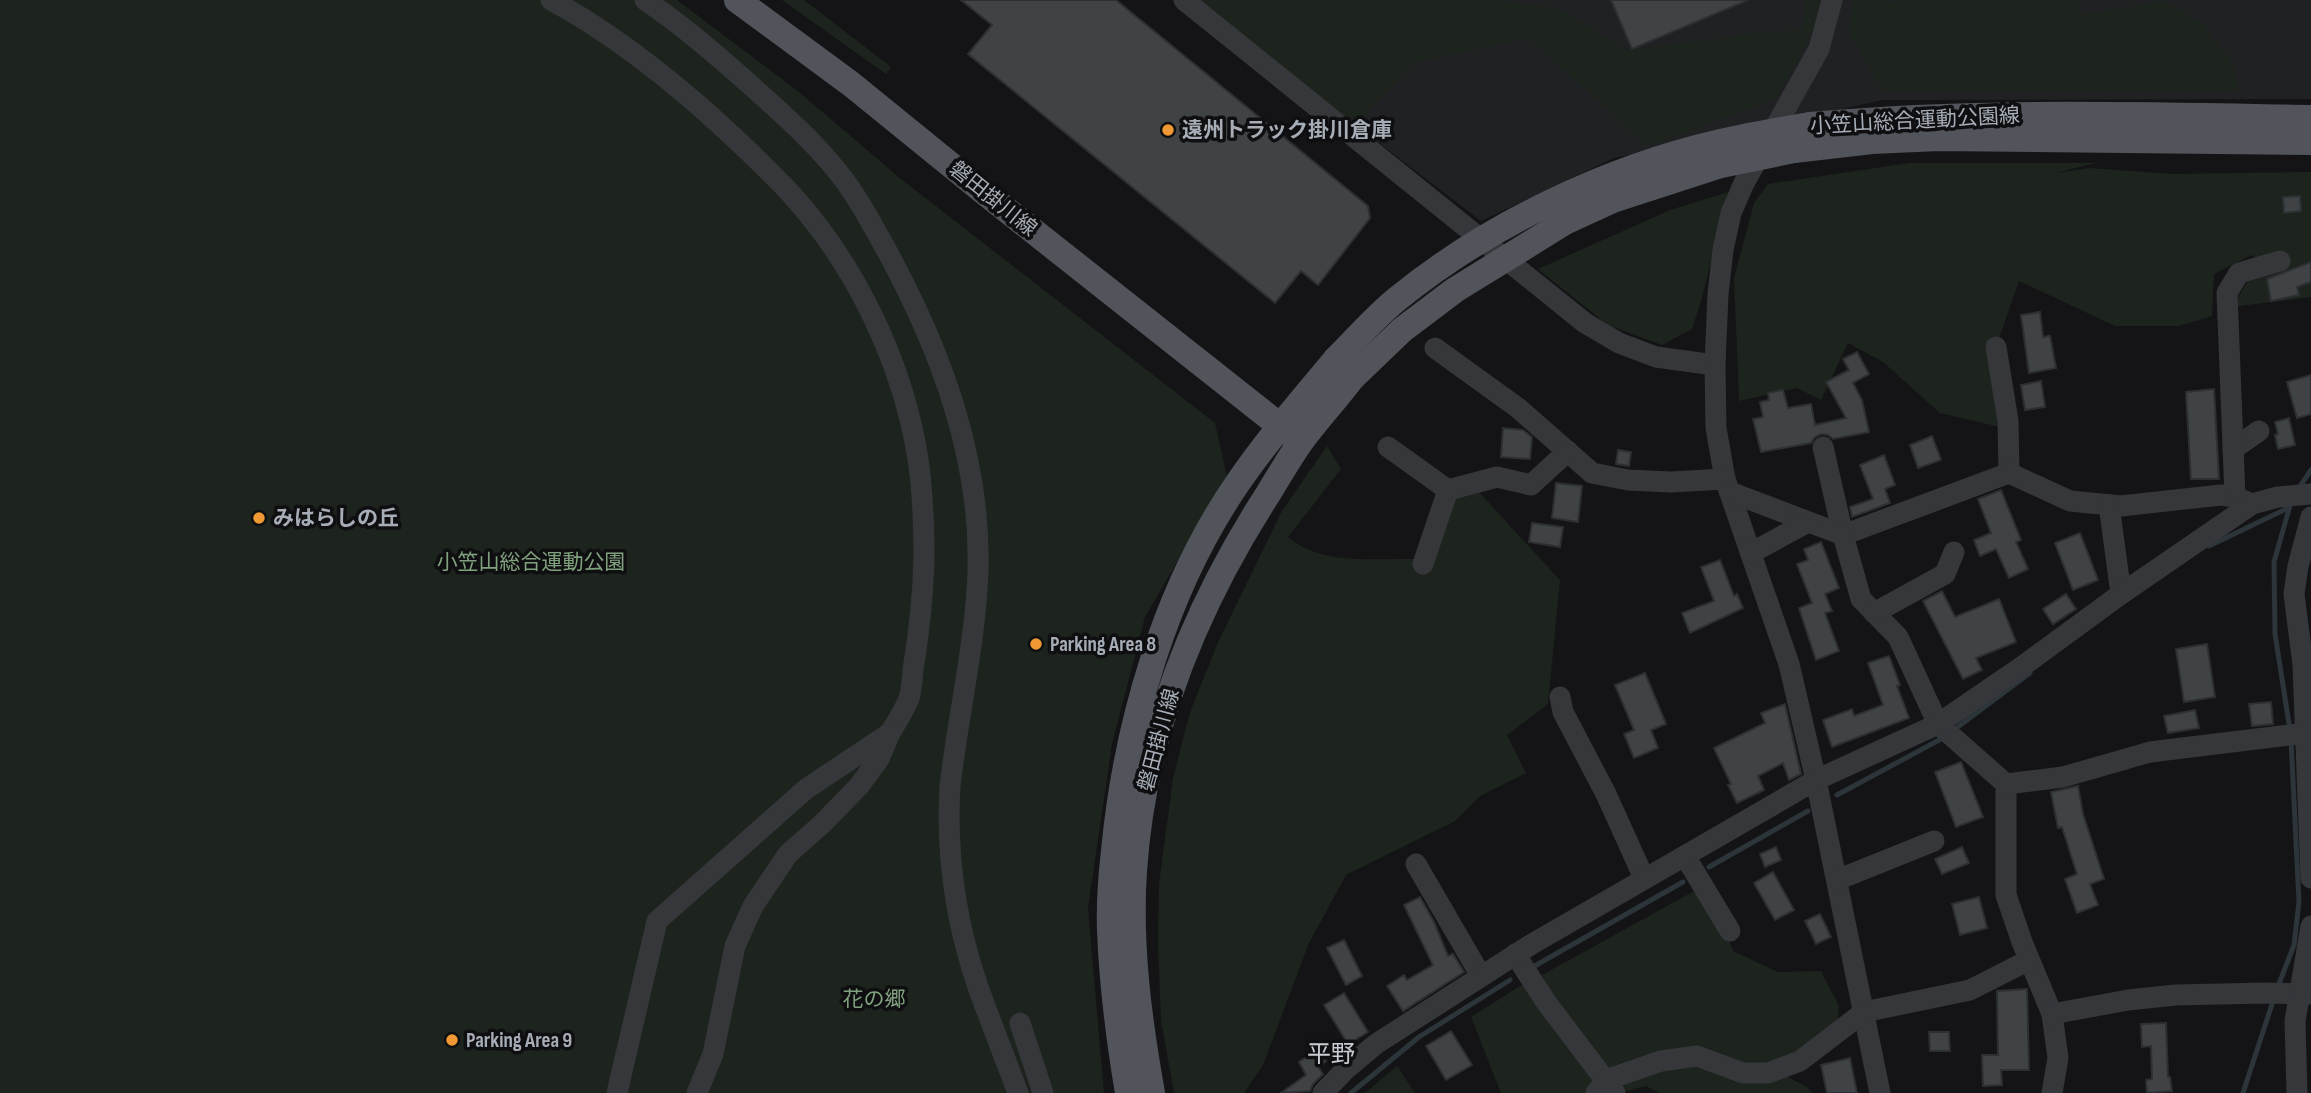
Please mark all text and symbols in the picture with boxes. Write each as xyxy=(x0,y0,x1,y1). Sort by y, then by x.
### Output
street label: 小笠山総合運動公園線 xyxy=(1809,103,2021,139)
place label: 遠州トラック掛川倉庫 xyxy=(1182,118,1392,143)
marker: 遠州トラック掛川倉庫 xyxy=(1160,122,1176,138)
street label: 磐田掛川線 xyxy=(944,156,1042,242)
place label: みはらしの丘 xyxy=(273,506,399,531)
marker: みはらしの丘 xyxy=(251,510,267,526)
park label: 小笠山総合運動公園 xyxy=(437,550,626,575)
place label: Parking Area 8 xyxy=(1050,632,1156,657)
marker: Parking Area 8 xyxy=(1028,636,1044,652)
street label: 磐田掛川線 xyxy=(1133,686,1185,794)
park label: 花の郷 xyxy=(843,987,906,1012)
place label: Parking Area 9 xyxy=(466,1028,572,1053)
marker: Parking Area 9 xyxy=(444,1032,460,1048)
district label: 平野 xyxy=(1307,1040,1355,1069)

